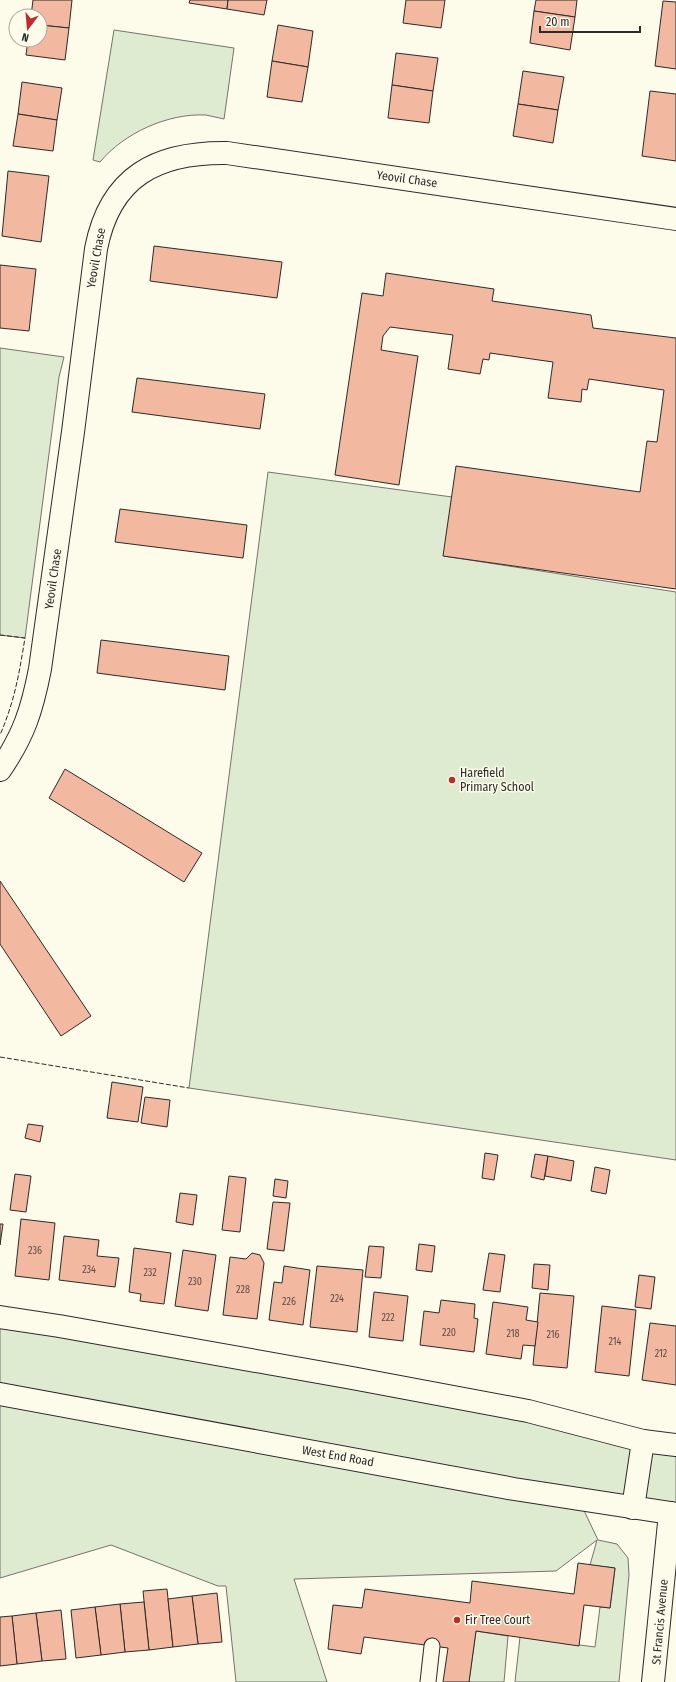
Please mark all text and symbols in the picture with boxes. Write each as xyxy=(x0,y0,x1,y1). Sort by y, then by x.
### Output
north arrow xyxy=(8,8,48,48)
scale bar xyxy=(540,8,640,34)
text: 20 m xyxy=(546,15,570,29)
text: N xyxy=(20,30,30,44)
street label: Yeovil Chase xyxy=(376,168,438,190)
street label: Yeovil Chase xyxy=(84,227,108,289)
street label: Yeovil Chase xyxy=(42,548,64,610)
place label: Harefield Primary School xyxy=(460,766,534,794)
marker: Harefield Primary School xyxy=(447,775,457,785)
house number: 236 xyxy=(28,1245,42,1257)
house number: 234 xyxy=(82,1264,96,1276)
house number: 232 xyxy=(143,1267,157,1279)
house number: 230 xyxy=(188,1276,202,1288)
house number: 228 xyxy=(236,1284,250,1296)
house number: 224 xyxy=(330,1293,344,1305)
house number: 226 xyxy=(282,1296,296,1308)
house number: 222 xyxy=(381,1312,395,1324)
house number: 220 xyxy=(442,1327,456,1339)
house number: 218 xyxy=(506,1328,520,1340)
house number: 216 xyxy=(546,1329,560,1341)
house number: 214 xyxy=(609,1336,622,1348)
house number: 212 xyxy=(655,1348,668,1360)
street label: West End Road xyxy=(301,1443,375,1469)
street label: St Francis Avenue xyxy=(649,1579,671,1665)
place label: Fir Tree Court xyxy=(465,1613,530,1627)
marker: Fir Tree Court xyxy=(452,1615,462,1625)

